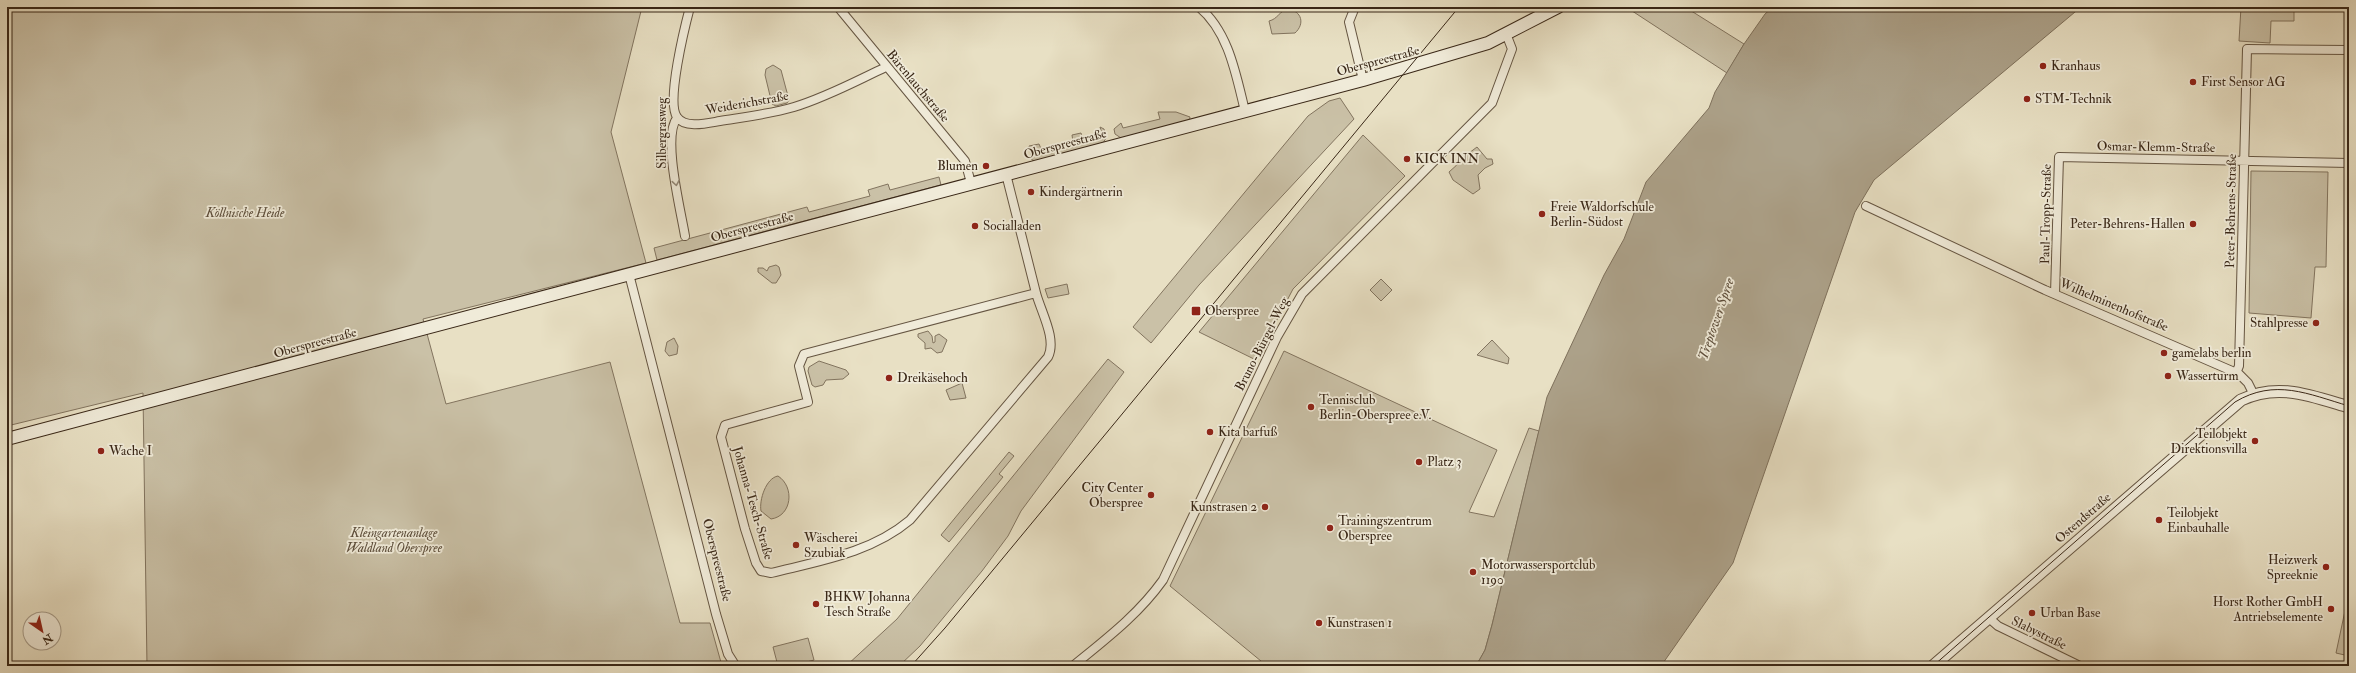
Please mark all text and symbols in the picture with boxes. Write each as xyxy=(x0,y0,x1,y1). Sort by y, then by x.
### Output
street label: Oberspreestraße xyxy=(1335,42,1422,81)
street label: Bärenlauchstraße xyxy=(883,47,953,126)
place label: Kranhaus xyxy=(2051,58,2101,74)
marker: Kranhaus xyxy=(2038,61,2048,71)
place label: First Sensor AG xyxy=(2201,74,2285,90)
marker: First Sensor AG xyxy=(2188,77,2198,87)
street label: Weiderichstraße xyxy=(703,88,790,118)
place label: STM-Technik xyxy=(2035,91,2113,107)
marker: STM-Technik xyxy=(2022,94,2032,104)
street label: Silbergrasweg xyxy=(654,97,670,169)
street label: Oberspreestraße xyxy=(1022,125,1109,164)
street label: Osmar-Klemm-Straße xyxy=(2097,138,2216,156)
place label: KICK INN xyxy=(1415,151,1479,167)
street label: Peter-Behrens-Straße xyxy=(2222,153,2240,268)
marker: KICK INN xyxy=(1402,154,1412,164)
place label: Blumen xyxy=(937,158,978,174)
marker: Blumen xyxy=(981,161,991,171)
street label: Paul-Tropp-Straße xyxy=(2037,163,2056,264)
one-way arrow xyxy=(671,180,680,186)
place label: Kindergärtnerin xyxy=(1039,184,1123,200)
marker: Kindergärtnerin xyxy=(1026,187,1036,197)
place label: Freie Waldorfschule Berlin-Südost xyxy=(1550,199,1654,230)
park label: Köllnische Heide xyxy=(205,205,285,221)
street label: Oberspreestraße xyxy=(709,208,796,247)
marker: Freie Waldorfschule Berlin-Südost xyxy=(1537,209,1547,219)
place label: Peter-Behrens-Hallen xyxy=(2070,216,2185,232)
place label: Socialladen xyxy=(983,218,1041,234)
marker: Peter-Behrens-Hallen xyxy=(2188,219,2198,229)
marker: Socialladen xyxy=(970,221,980,231)
street label: Wilhelminenhofstraße xyxy=(2056,274,2171,335)
water label: Treptower Spree xyxy=(1694,276,1738,362)
street label: Bruno-Bürgel-Weg xyxy=(1231,294,1293,394)
place label: Oberspree xyxy=(1205,303,1259,320)
marker: Oberspree xyxy=(1190,305,1202,317)
place label: Stahlpresse xyxy=(2250,315,2309,332)
marker: Stahlpresse xyxy=(2311,318,2321,328)
street label: Oberspreestraße xyxy=(272,324,359,363)
place label: gamelabs berlin xyxy=(2172,345,2252,361)
marker: gamelabs berlin xyxy=(2159,348,2169,358)
place label: Wasserturm xyxy=(2175,368,2239,384)
place label: Dreikäsehoch xyxy=(897,370,968,386)
marker: Wasserturm xyxy=(2163,371,2173,381)
marker: Dreikäsehoch xyxy=(884,373,894,383)
place label: Tennisclub Berlin-Oberspree e.V. xyxy=(1319,392,1431,424)
marker: Tennisclub Berlin-Oberspree e.V. xyxy=(1306,402,1316,412)
place label: Kita barfuß xyxy=(1218,424,1277,440)
place label: Teilobjekt Direktionsvilla xyxy=(2171,426,2248,457)
marker: Kita barfuß xyxy=(1205,427,1215,437)
marker: Teilobjekt Direktionsvilla xyxy=(2250,436,2260,446)
place label: Wache I xyxy=(108,443,152,459)
street label: Johanna-Tesch-Straße xyxy=(729,444,777,562)
marker: Wache I xyxy=(96,446,106,456)
place label: Platz 3 xyxy=(1427,454,1462,470)
marker: Platz 3 xyxy=(1414,457,1424,467)
place label: City Center Oberspree xyxy=(1081,480,1144,512)
street label: Ostendstraße xyxy=(2052,489,2115,547)
marker: City Center Oberspree xyxy=(1146,490,1156,500)
place label: Kunstrasen 2 xyxy=(1190,499,1257,515)
marker: Kunstrasen 2 xyxy=(1260,502,1270,512)
place label: Teilobjekt Einbauhalle xyxy=(2167,505,2230,536)
place label: Trainingszentrum Oberspree xyxy=(1338,513,1432,545)
marker: Teilobjekt Einbauhalle xyxy=(2154,515,2164,525)
street label: Oberspreestraße xyxy=(698,517,735,604)
marker: Trainingszentrum Oberspree xyxy=(1325,523,1335,533)
park label: Kleingartenanlage Waldland Oberspree xyxy=(346,525,443,556)
place label: Wäscherei Szubiak xyxy=(803,530,858,561)
marker: Wäscherei Szubiak xyxy=(791,540,801,550)
place label: Heizwerk Spreeknie xyxy=(2267,552,2319,584)
place label: Motorwassersportclub 1190 xyxy=(1481,557,1595,588)
marker: Heizwerk Spreeknie xyxy=(2321,562,2331,572)
marker: Motorwassersportclub 1190 xyxy=(1468,567,1478,577)
place label: BHKW Johanna Tesch Straße xyxy=(824,589,911,620)
place label: Horst Rother GmbH Antriebselemente xyxy=(2213,594,2324,625)
marker: BHKW Johanna Tesch Straße xyxy=(811,599,821,609)
marker: Horst Rother GmbH Antriebselemente xyxy=(2326,604,2336,614)
place label: Urban Base xyxy=(2040,605,2101,621)
marker: Urban Base xyxy=(2027,608,2037,618)
north arrow xyxy=(22,611,62,651)
street label: Slabystraße xyxy=(2008,613,2070,654)
place label: Kunstrasen 1 xyxy=(1327,615,1392,631)
marker: Kunstrasen 1 xyxy=(1314,618,1324,628)
text: N xyxy=(39,630,56,648)

